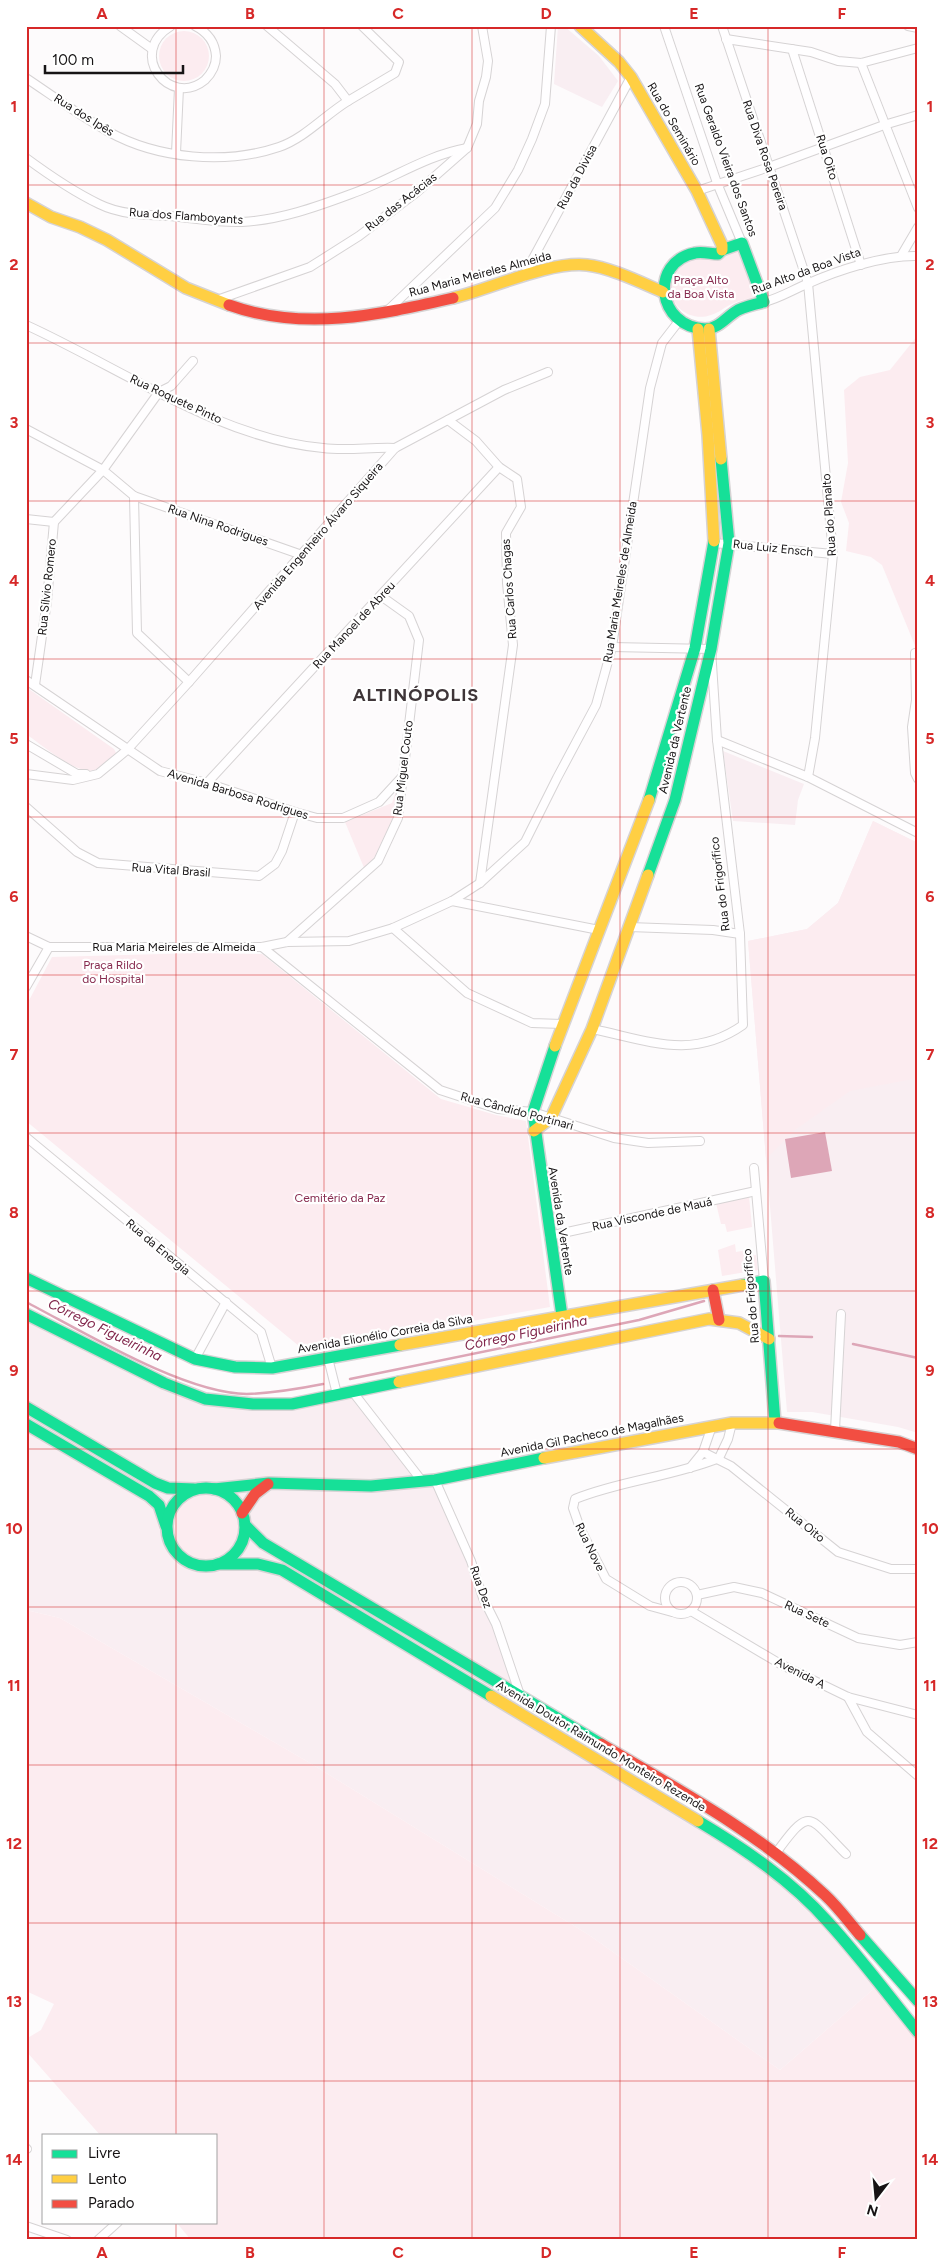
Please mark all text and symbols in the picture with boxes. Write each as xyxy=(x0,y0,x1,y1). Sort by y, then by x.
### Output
text: A xyxy=(96,4,108,23)
text: B xyxy=(245,4,255,23)
text: C xyxy=(392,4,404,23)
text: D xyxy=(540,4,552,23)
text: E xyxy=(689,4,699,23)
text: F xyxy=(838,4,847,23)
scale bar xyxy=(45,42,182,74)
text: 100 m xyxy=(52,51,94,69)
street label: Rua do Seminário xyxy=(644,80,704,168)
street label: Rua Geraldo Vieira dos Santos xyxy=(692,81,760,239)
street label: Rua dos Ipês xyxy=(51,91,117,139)
text: 1 xyxy=(11,97,17,116)
text: 1 xyxy=(927,97,933,116)
street label: Rua Diva Rosa Pereira xyxy=(740,98,790,212)
street label: Rua Oito xyxy=(813,133,841,181)
street label: Rua da Divisa xyxy=(554,142,600,212)
street label: Rua das Acácias xyxy=(363,170,440,234)
street label: Rua dos Flamboyants xyxy=(129,205,244,227)
street label: Rua Alto da Boa Vista xyxy=(749,245,863,297)
street label: Rua Maria Meireles Almeida xyxy=(407,248,553,300)
text: 2 xyxy=(9,255,19,274)
text: 2 xyxy=(925,255,935,274)
park label: Praça Alto da Boa Vista xyxy=(668,273,734,301)
street label: Rua Roquete Pinto xyxy=(128,372,224,426)
text: 3 xyxy=(10,413,19,432)
text: 3 xyxy=(926,413,935,432)
street label: Avenida Engenheiro Álvaro Siqueira xyxy=(250,459,386,613)
street label: Rua do Planalto xyxy=(819,473,839,557)
street label: Rua Maria Meireles de Almeida xyxy=(600,500,640,664)
street label: Rua Nina Rodrigues xyxy=(166,501,270,549)
street label: Rua Luiz Ensch xyxy=(732,537,814,559)
street label: Rua Sílvio Romero xyxy=(35,538,59,636)
street label: Rua Carlos Chagas xyxy=(498,538,519,640)
text: 4 xyxy=(9,571,19,590)
text: 4 xyxy=(925,571,935,590)
street label: Rua Manoel de Abreu xyxy=(310,578,398,672)
district label: ALTINÓPOLIS xyxy=(353,684,479,706)
street label: Avenida da Vertente xyxy=(656,685,694,795)
street label: Rua Miguel Couto xyxy=(390,720,416,816)
text: 5 xyxy=(9,729,19,748)
text: 5 xyxy=(925,729,935,748)
street label: Avenida Barbosa Rodrigues xyxy=(166,766,311,822)
street label: Rua do Frigorífico xyxy=(707,836,733,932)
street label: Rua Vital Brasil xyxy=(131,860,211,880)
text: 6 xyxy=(9,887,19,906)
text: 6 xyxy=(925,887,935,906)
street label: Rua Maria Meireles de Almeida xyxy=(92,940,256,954)
park label: Praça Rildo do Hospital xyxy=(82,958,144,986)
text: 7 xyxy=(10,1045,19,1064)
text: 7 xyxy=(926,1045,935,1064)
street label: Rua Cândido Portinari xyxy=(459,1089,575,1133)
street label: Avenida da Vertente xyxy=(546,1166,577,1277)
park label: Cemitério da Paz xyxy=(295,1191,386,1205)
street label: Rua Visconde de Mauá xyxy=(591,1194,713,1234)
text: 8 xyxy=(9,1203,19,1222)
text: 8 xyxy=(925,1203,935,1222)
street label: Rua da Energia xyxy=(123,1216,193,1278)
street label: Rua do Frigorífico xyxy=(740,1248,762,1344)
water label: Córrego Figueirinha xyxy=(45,1295,165,1365)
street label: Avenida Elionélio Correia da Silva xyxy=(296,1312,474,1356)
water label: Córrego Figueirinha xyxy=(463,1312,589,1354)
text: 9 xyxy=(9,1361,19,1380)
text: 9 xyxy=(925,1361,935,1380)
street label: Avenida Gil Pacheco de Magalhães xyxy=(499,1410,685,1460)
street label: Rua Oito xyxy=(782,1505,828,1545)
text: 10 xyxy=(5,1519,23,1538)
text: 10 xyxy=(921,1519,939,1538)
street label: Rua Nove xyxy=(572,1521,608,1574)
street label: Rua Dez xyxy=(467,1564,495,1610)
street label: Rua Sete xyxy=(782,1597,832,1631)
street label: Avenida A xyxy=(773,1654,827,1692)
text: 11 xyxy=(7,1676,21,1695)
text: 11 xyxy=(923,1676,937,1695)
street label: Avenida Doutor Raimundo Monteiro Rezende xyxy=(494,1678,709,1815)
text: 12 xyxy=(6,1834,22,1853)
text: 12 xyxy=(922,1834,938,1853)
text: 13 xyxy=(6,1992,22,2011)
text: 13 xyxy=(922,1992,938,2011)
legend xyxy=(42,2134,218,2224)
text: Livre xyxy=(88,2144,120,2162)
text: 14 xyxy=(6,2150,22,2169)
text: 14 xyxy=(922,2150,938,2169)
text: Lento xyxy=(88,2170,127,2188)
north arrow xyxy=(852,2174,902,2224)
text: Parado xyxy=(88,2194,135,2212)
text: N xyxy=(865,2200,880,2220)
text: A xyxy=(96,2243,108,2262)
text: B xyxy=(245,2243,255,2262)
text: C xyxy=(392,2243,404,2262)
text: D xyxy=(540,2243,552,2262)
text: E xyxy=(689,2243,699,2262)
text: F xyxy=(838,2243,847,2262)

